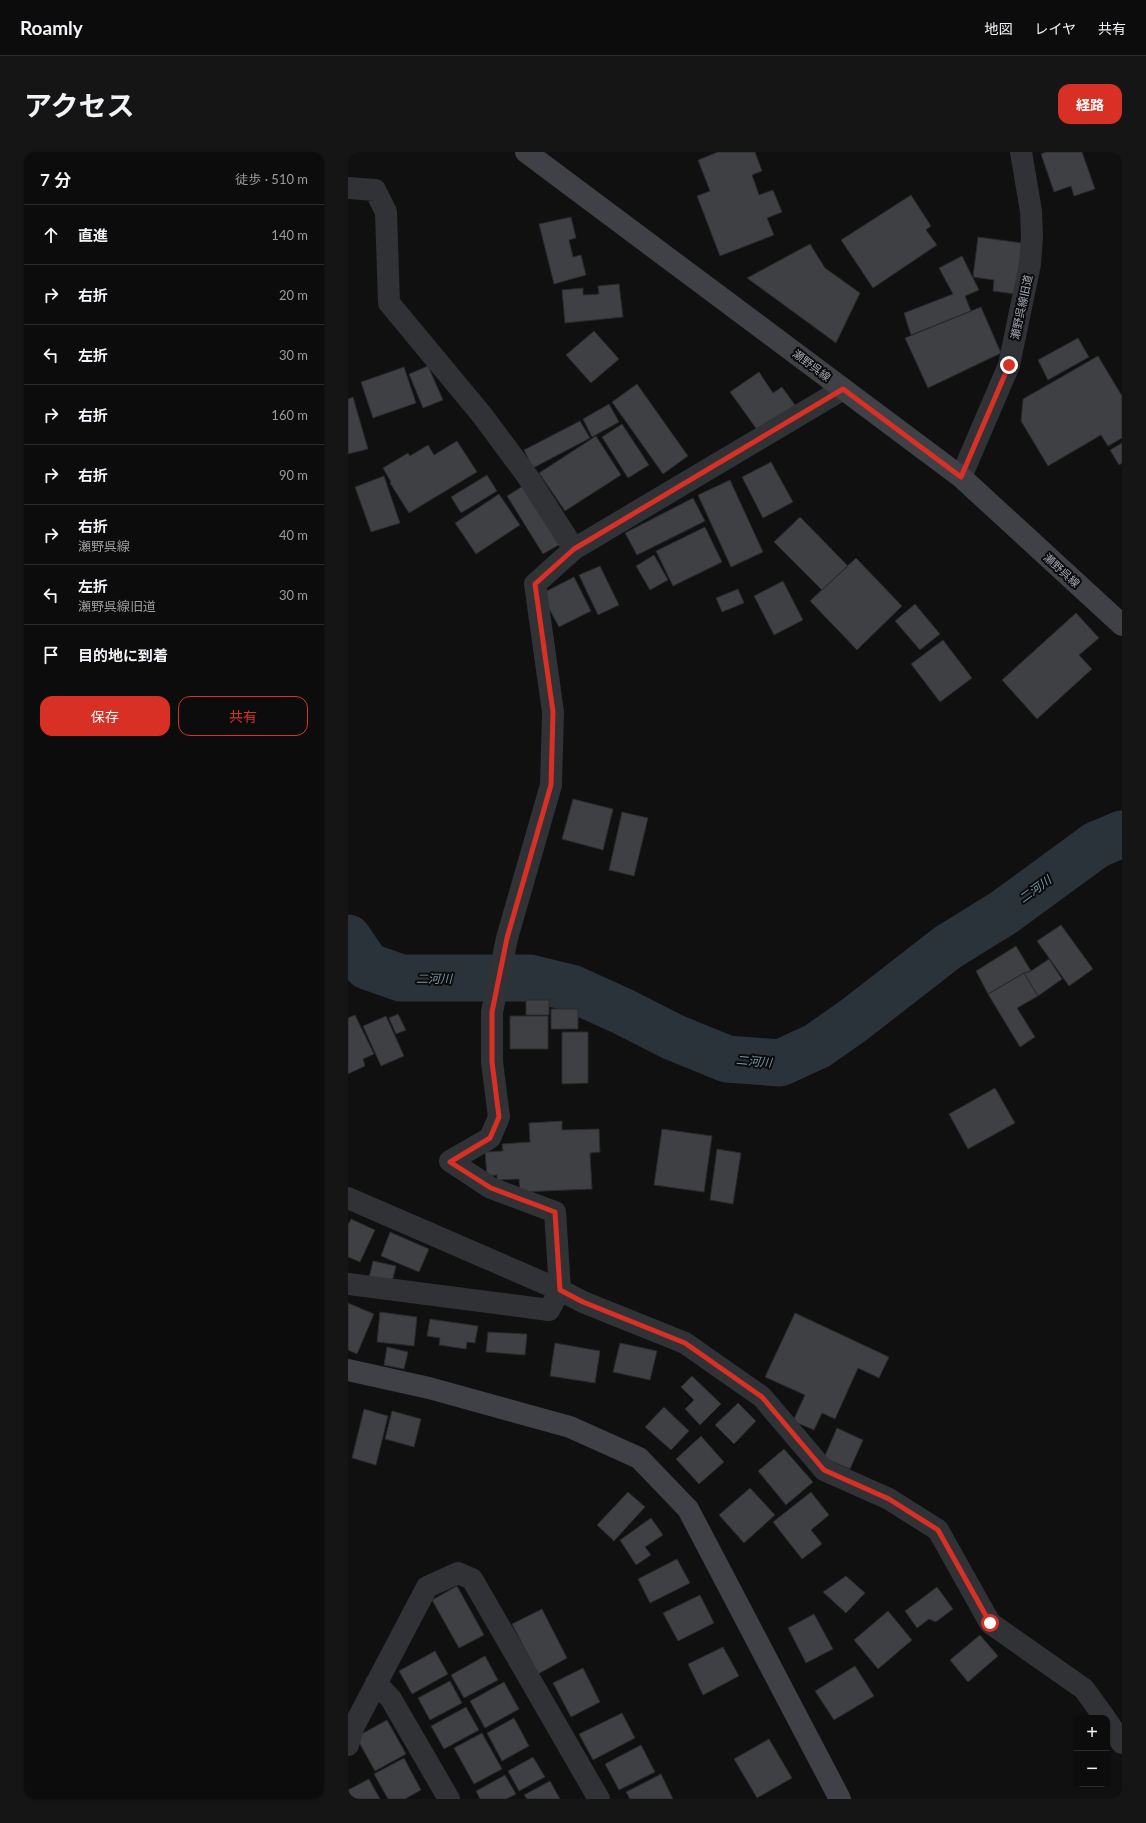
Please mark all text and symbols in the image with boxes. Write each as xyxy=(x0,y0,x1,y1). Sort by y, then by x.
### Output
text: Roamly xyxy=(20,16,83,39)
text: 地図 xyxy=(984,20,1012,37)
text: レイヤ xyxy=(1034,20,1076,37)
text: 共有 xyxy=(1098,20,1126,37)
button: 経路 xyxy=(1058,84,1122,124)
text: アクセス xyxy=(24,88,135,122)
text: 7 分 xyxy=(40,169,71,190)
text: 徒歩 · 510 m xyxy=(235,171,308,187)
icon: ahead xyxy=(40,224,62,246)
text: 直進 xyxy=(78,226,108,244)
text: 140 m xyxy=(271,227,308,243)
street label: 瀬野呉線旧道 xyxy=(1008,273,1034,341)
icon: right xyxy=(40,284,62,306)
text: 右折 xyxy=(78,286,108,304)
text: 20 m xyxy=(279,287,308,303)
icon: left xyxy=(40,344,62,366)
text: 左折 xyxy=(78,346,108,364)
text: 30 m xyxy=(279,347,308,363)
street label: 瀬野呉線 xyxy=(791,347,833,383)
route end xyxy=(1000,356,1018,374)
icon: right xyxy=(40,404,62,426)
text: 右折 xyxy=(78,406,108,424)
text: 160 m xyxy=(271,407,308,423)
icon: right xyxy=(40,464,62,486)
text: 右折 xyxy=(78,466,108,484)
text: 90 m xyxy=(279,467,308,483)
text: 右折 xyxy=(78,517,108,535)
icon: right xyxy=(40,524,62,546)
text: 40 m xyxy=(279,527,308,543)
text: 瀬野呉線 xyxy=(78,538,130,554)
street label: 瀬野呉線 xyxy=(1041,550,1083,590)
text: 左折 xyxy=(78,577,108,595)
icon: left xyxy=(40,584,62,606)
text: 30 m xyxy=(279,587,308,603)
text: 瀬野呉線旧道 xyxy=(78,598,156,614)
icon: arrive xyxy=(40,644,62,666)
text: 目的地に到着 xyxy=(78,646,168,664)
button: 保存 xyxy=(40,696,170,736)
button: 共有 xyxy=(178,696,308,736)
water label: 二河川 xyxy=(1016,871,1056,906)
water label: 二河川 xyxy=(416,971,454,986)
water label: 二河川 xyxy=(735,1052,775,1070)
route start xyxy=(981,1614,999,1632)
map controls xyxy=(1074,1715,1110,1787)
button: + xyxy=(1074,1715,1110,1751)
button: − xyxy=(1074,1751,1110,1787)

